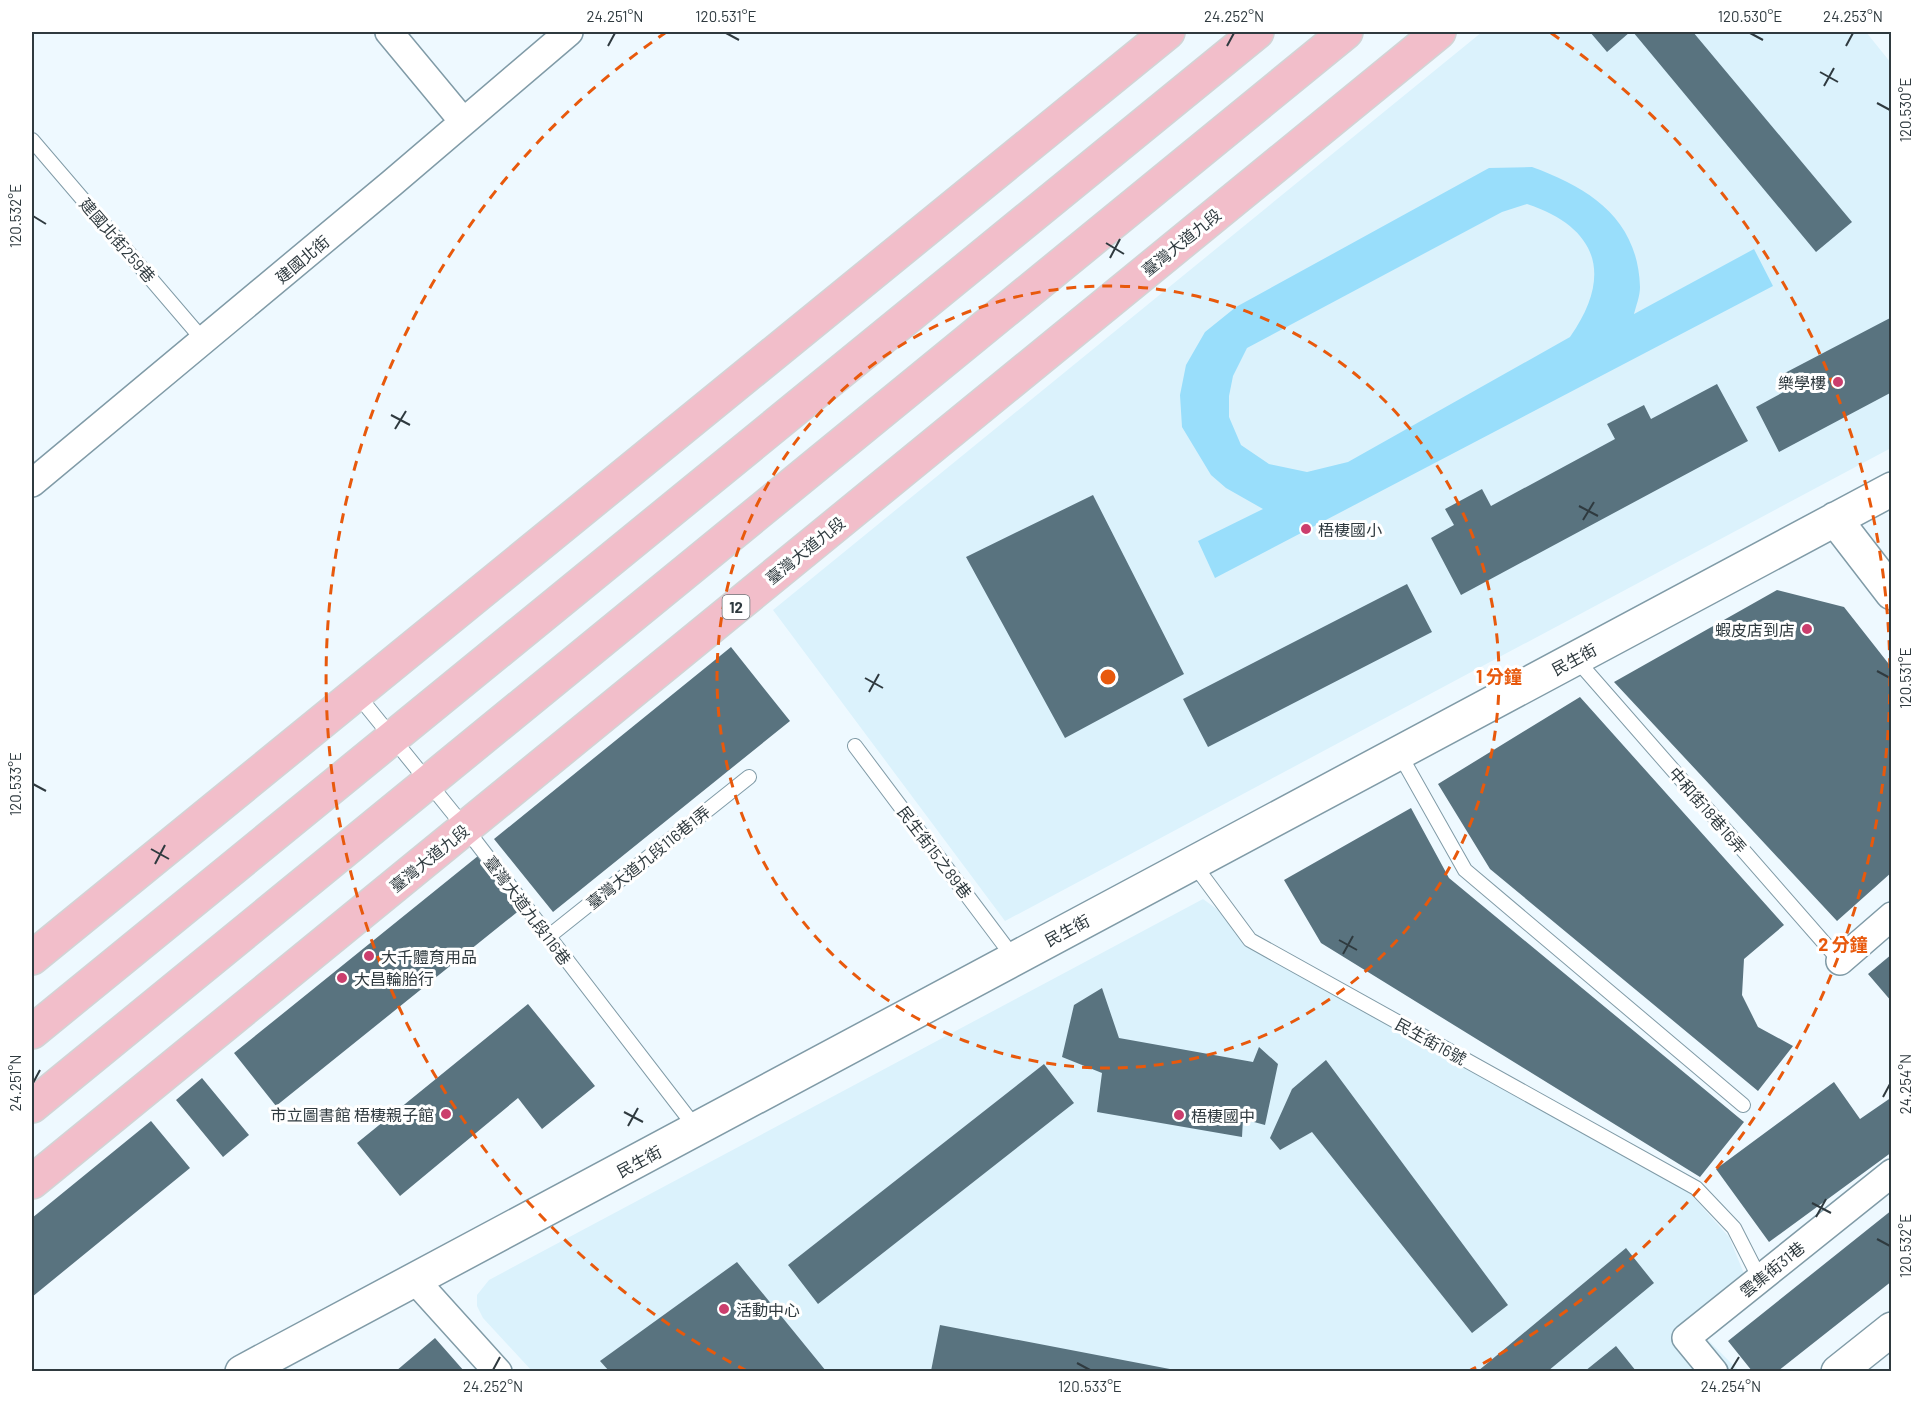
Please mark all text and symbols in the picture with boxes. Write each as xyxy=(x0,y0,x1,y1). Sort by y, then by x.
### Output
text: 24.251°N xyxy=(587,7,643,25)
text: 120.531°E xyxy=(695,7,757,25)
text: 24.252°N xyxy=(1204,7,1264,25)
text: 120.530°E xyxy=(1718,7,1782,25)
text: 24.253°N xyxy=(1823,7,1883,25)
text: 120.530°E xyxy=(1896,78,1914,142)
text: 120.532°E xyxy=(6,184,24,248)
street label: 建國北街259巷 xyxy=(76,194,160,286)
street label: 臺灣大道九段 xyxy=(1138,204,1224,280)
street label: 建國北街 xyxy=(271,231,333,287)
place label: 樂學樓 xyxy=(1778,373,1826,392)
marker: 樂學樓 xyxy=(1831,375,1845,389)
street label: 臺灣大道九段 xyxy=(762,512,848,588)
place label: 梧棲國小 xyxy=(1318,520,1382,539)
marker: 梧棲國小 xyxy=(1299,522,1313,536)
road number: 12 xyxy=(722,595,750,619)
place label: 蝦皮店到店 xyxy=(1715,620,1795,639)
marker: 蝦皮店到店 xyxy=(1800,622,1814,636)
street label: 民生街 xyxy=(1548,639,1600,679)
text: 120.531°E xyxy=(1896,647,1914,709)
text: 1 分鐘 xyxy=(1476,665,1522,687)
centre of rings xyxy=(1098,667,1118,687)
text: 120.533°E xyxy=(6,752,24,816)
street label: 中和街18巷16弄 xyxy=(1665,763,1751,857)
street label: 臺灣大道九段116巷1弄 xyxy=(583,801,713,913)
street label: 民生街15之89巷 xyxy=(894,802,976,902)
street label: 臺灣大道九段 xyxy=(386,820,472,896)
street label: 臺灣大道九段116巷 xyxy=(481,852,575,968)
street label: 民生街 xyxy=(1041,910,1093,950)
text: 2 分鐘 xyxy=(1818,933,1868,955)
place label: 大千體育用品 xyxy=(381,947,477,966)
marker: 大千體育用品 xyxy=(362,949,376,963)
place label: 大昌輪胎行 xyxy=(354,969,434,988)
marker: 大昌輪胎行 xyxy=(335,971,349,985)
street label: 民生街16號 xyxy=(1392,1014,1470,1068)
text: 24.254°N xyxy=(1896,1054,1914,1114)
text: 24.251°N xyxy=(6,1055,24,1111)
place label: 市立圖書館 梧棲親子館 xyxy=(271,1105,434,1124)
place label: 梧棲國中 xyxy=(1191,1106,1255,1125)
marker: 市立圖書館 梧棲親子館 xyxy=(439,1107,453,1121)
marker: 梧棲國中 xyxy=(1172,1108,1186,1122)
street label: 民生街 xyxy=(613,1141,665,1181)
text: 120.532°E xyxy=(1896,1214,1914,1278)
street label: 雲集街31巷 xyxy=(1736,1237,1808,1301)
place label: 活動中心 xyxy=(736,1300,800,1319)
marker: 活動中心 xyxy=(717,1302,731,1316)
text: 24.252°N xyxy=(463,1377,523,1395)
text: 120.533°E xyxy=(1058,1377,1122,1395)
text: 24.254°N xyxy=(1701,1377,1761,1395)

